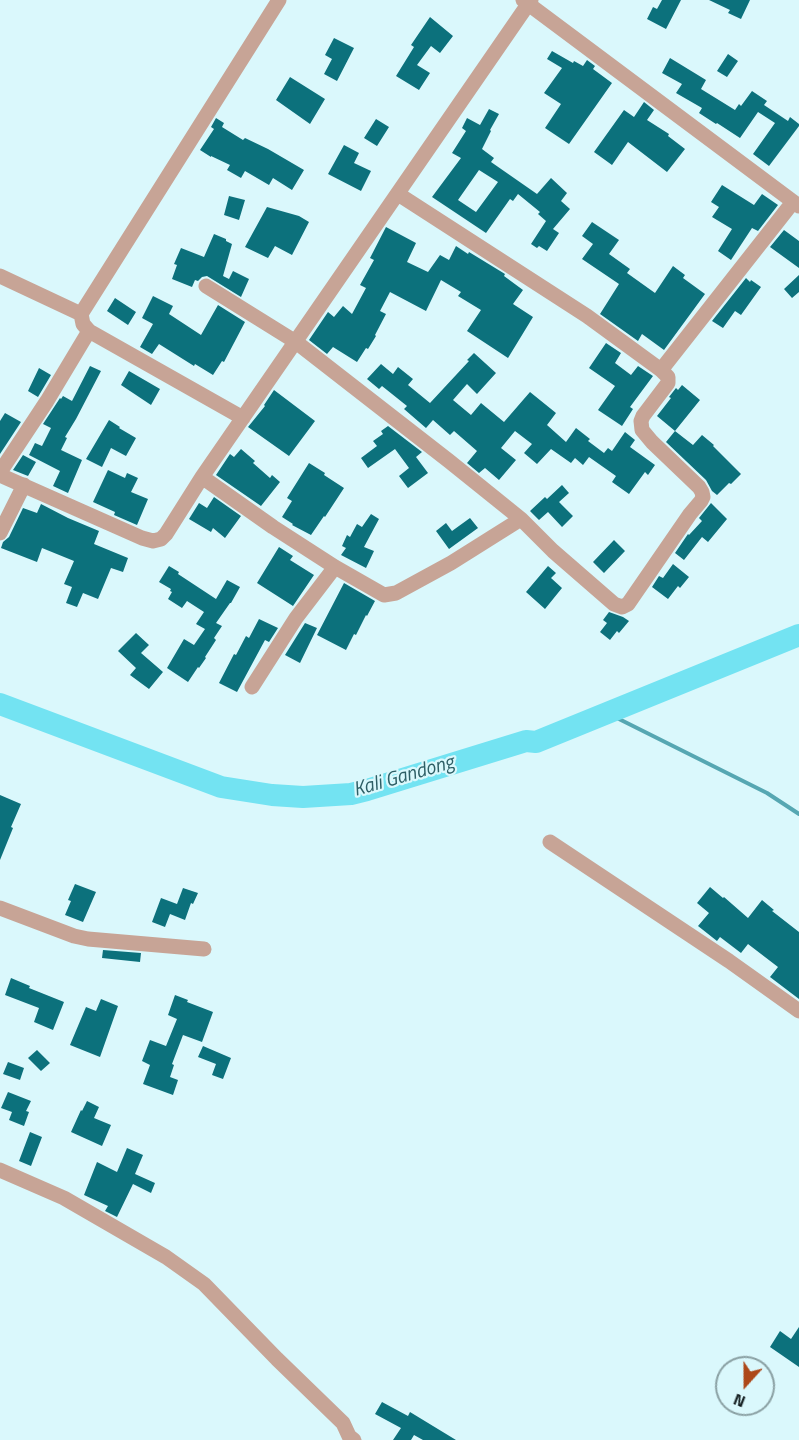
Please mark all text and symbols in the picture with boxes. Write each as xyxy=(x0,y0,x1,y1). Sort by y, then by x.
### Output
water label: Kali Gandong xyxy=(351,751,457,803)
north arrow xyxy=(715,1356,775,1416)
text: N xyxy=(730,1388,749,1414)

